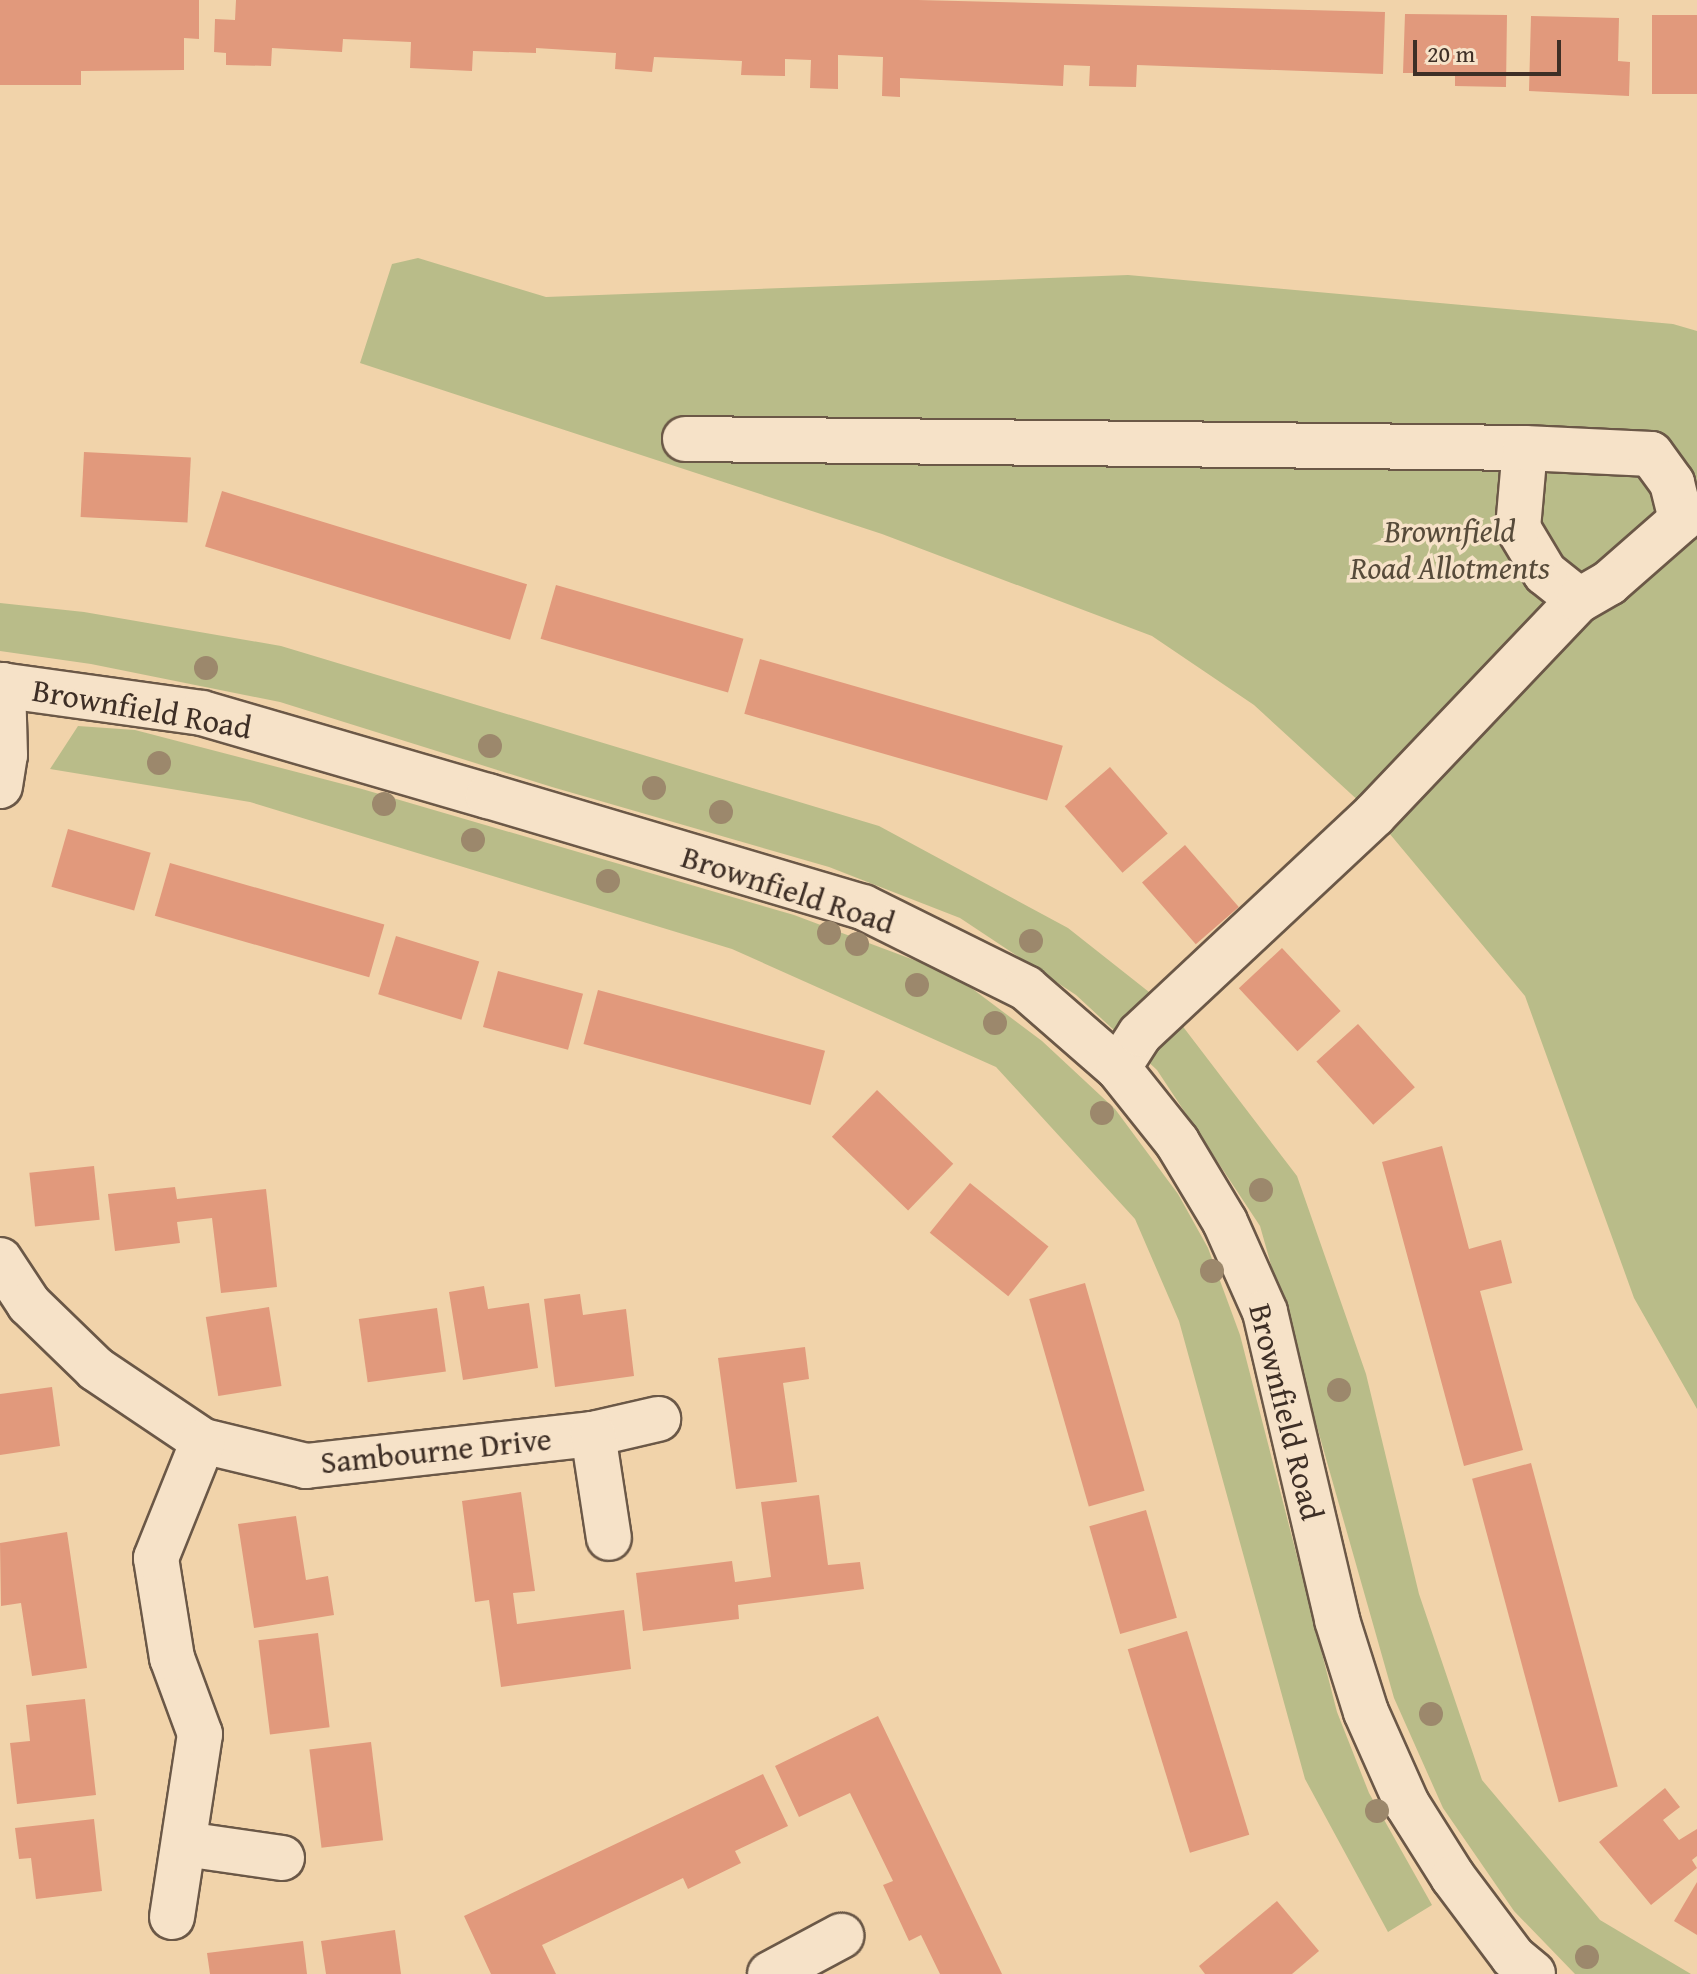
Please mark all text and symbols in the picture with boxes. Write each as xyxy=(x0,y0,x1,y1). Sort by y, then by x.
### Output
scale bar xyxy=(1417,24,1565,74)
text: 20 m xyxy=(1427,36,1475,71)
park label: Brownfield Road Allotments xyxy=(1350,513,1550,588)
street label: Brownfield Road xyxy=(29,671,255,747)
street label: Brownfield Road xyxy=(677,837,899,943)
street label: Brownfield Road xyxy=(1241,1300,1331,1524)
street label: Sambourne Drive xyxy=(319,1420,553,1482)

